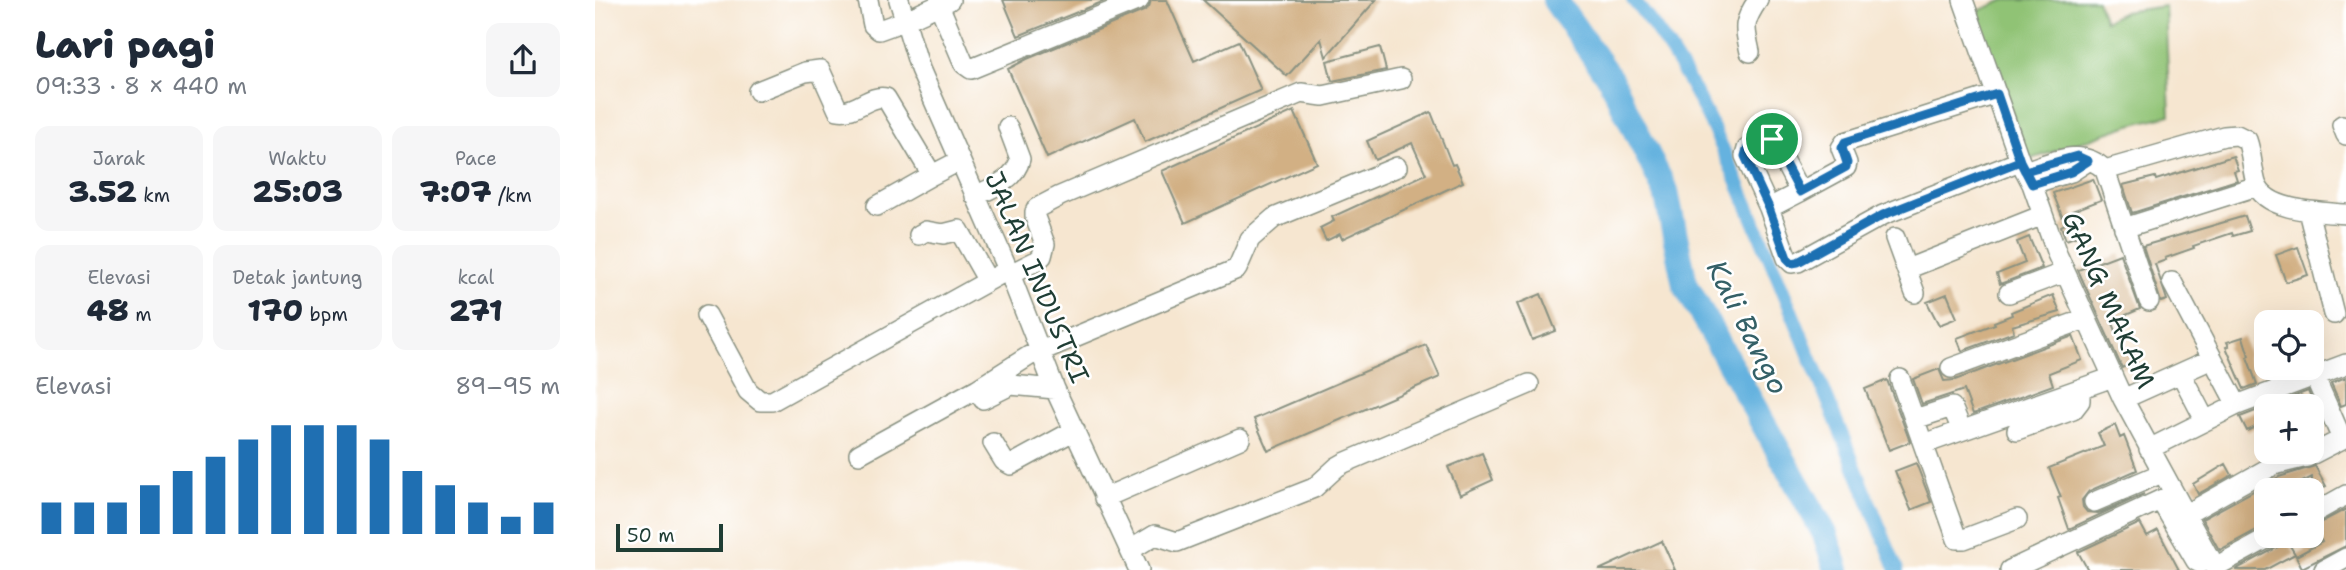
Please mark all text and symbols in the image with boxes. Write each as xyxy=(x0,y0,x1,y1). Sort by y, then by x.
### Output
text: Lari pagi xyxy=(35,19,215,70)
button: share xyxy=(486,23,560,97)
text: 09:33 · 8 × 440 m xyxy=(35,71,247,101)
pin xyxy=(1742,109,1802,169)
icon: arrive xyxy=(1753,120,1791,158)
text: Jarak xyxy=(93,146,146,171)
text: Waktu xyxy=(268,146,327,171)
text: Pace xyxy=(455,146,497,171)
street label: JALAN INDUSTRI xyxy=(977,166,1098,388)
text: 3.52 xyxy=(68,171,137,212)
text: 25:03 xyxy=(252,171,343,212)
text: 7:07 xyxy=(420,171,491,212)
text: km xyxy=(137,183,170,208)
text: /km xyxy=(491,183,532,208)
street label: GANG MAKAM xyxy=(2055,206,2164,394)
water label: Kali Bango xyxy=(1698,253,1798,401)
text: Elevasi xyxy=(87,265,151,290)
text: Detak jantung xyxy=(232,265,363,290)
text: kcal xyxy=(457,265,494,290)
text: 48 xyxy=(87,290,129,331)
text: 170 xyxy=(247,290,303,331)
text: 271 xyxy=(449,290,503,331)
text: m xyxy=(129,302,152,327)
text: bpm xyxy=(303,302,348,327)
map controls xyxy=(2254,310,2324,548)
button: locate xyxy=(2254,310,2324,380)
text: Elevasi xyxy=(35,371,112,401)
text: 89–95 m xyxy=(455,371,560,401)
button: + xyxy=(2254,394,2324,464)
button: − xyxy=(2254,478,2324,548)
scale bar xyxy=(616,521,723,553)
text: 50 m xyxy=(627,523,675,548)

